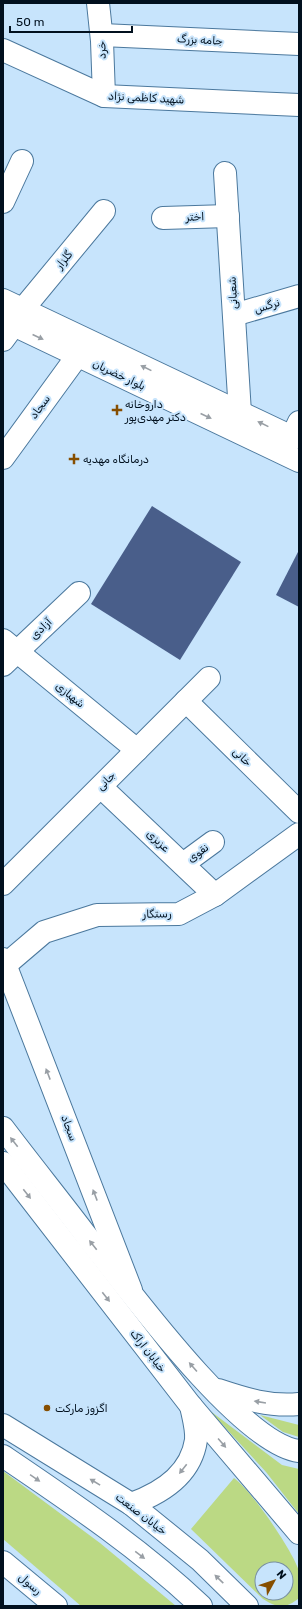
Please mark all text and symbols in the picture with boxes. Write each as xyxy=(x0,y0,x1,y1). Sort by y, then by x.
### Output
scale bar xyxy=(10,8,132,34)
text: 50 m xyxy=(16,15,44,29)
street label: جامه بزرگ xyxy=(177,32,224,48)
street label: خرد xyxy=(95,40,109,59)
street label: شهید کاظمی نژاد xyxy=(107,90,185,106)
street label: اختر xyxy=(184,210,205,224)
street label: گلزار xyxy=(52,248,75,272)
street label: شعبانی xyxy=(226,276,240,310)
street label: نرگس xyxy=(253,296,282,316)
one-way arrow xyxy=(33,334,44,340)
street label: بلوار خضریان xyxy=(90,357,148,394)
one-way arrow xyxy=(140,365,151,371)
street label: سجاد xyxy=(27,392,53,422)
place label: داروخانه دکتر مهدی‌پور xyxy=(124,398,186,425)
marker: داروخانه دکتر مهدی‌پور xyxy=(112,405,122,415)
one-way arrow xyxy=(201,413,212,419)
one-way arrow xyxy=(257,421,269,427)
marker: درمانگاه مهدیه xyxy=(68,453,80,465)
place label: درمانگاه مهدیه xyxy=(83,453,149,466)
street label: آزادی xyxy=(27,615,55,642)
street label: شهبازی xyxy=(53,679,87,711)
street label: خانی xyxy=(230,745,254,769)
street label: جانی xyxy=(94,769,118,793)
street label: عزیزی xyxy=(144,827,172,855)
street label: نقوی xyxy=(185,841,212,866)
street label: رستگار xyxy=(141,907,172,921)
one-way arrow xyxy=(45,1068,51,1080)
street label: سجاد xyxy=(58,1113,80,1143)
one-way arrow xyxy=(9,1136,18,1147)
one-way arrow xyxy=(23,1189,31,1200)
one-way arrow xyxy=(91,1189,97,1201)
one-way arrow xyxy=(89,1239,98,1250)
one-way arrow xyxy=(102,1291,111,1302)
street label: خیابان اراک xyxy=(127,1327,169,1375)
one-way arrow xyxy=(189,1362,198,1372)
one-way arrow xyxy=(254,1399,266,1405)
place label: اگزوز مارکت xyxy=(55,1402,108,1416)
marker: اگزوز مارکت xyxy=(42,1403,52,1413)
one-way arrow xyxy=(218,1437,227,1448)
one-way arrow xyxy=(179,1464,187,1475)
one-way arrow xyxy=(30,1474,41,1482)
one-way arrow xyxy=(90,1478,100,1486)
street label: خیابان صنعت xyxy=(113,1491,169,1538)
one-way arrow xyxy=(135,1550,146,1559)
north arrow xyxy=(254,1561,294,1601)
text: N xyxy=(274,1568,289,1582)
street label: رسول xyxy=(15,1571,44,1598)
one-way arrow xyxy=(214,1574,224,1584)

